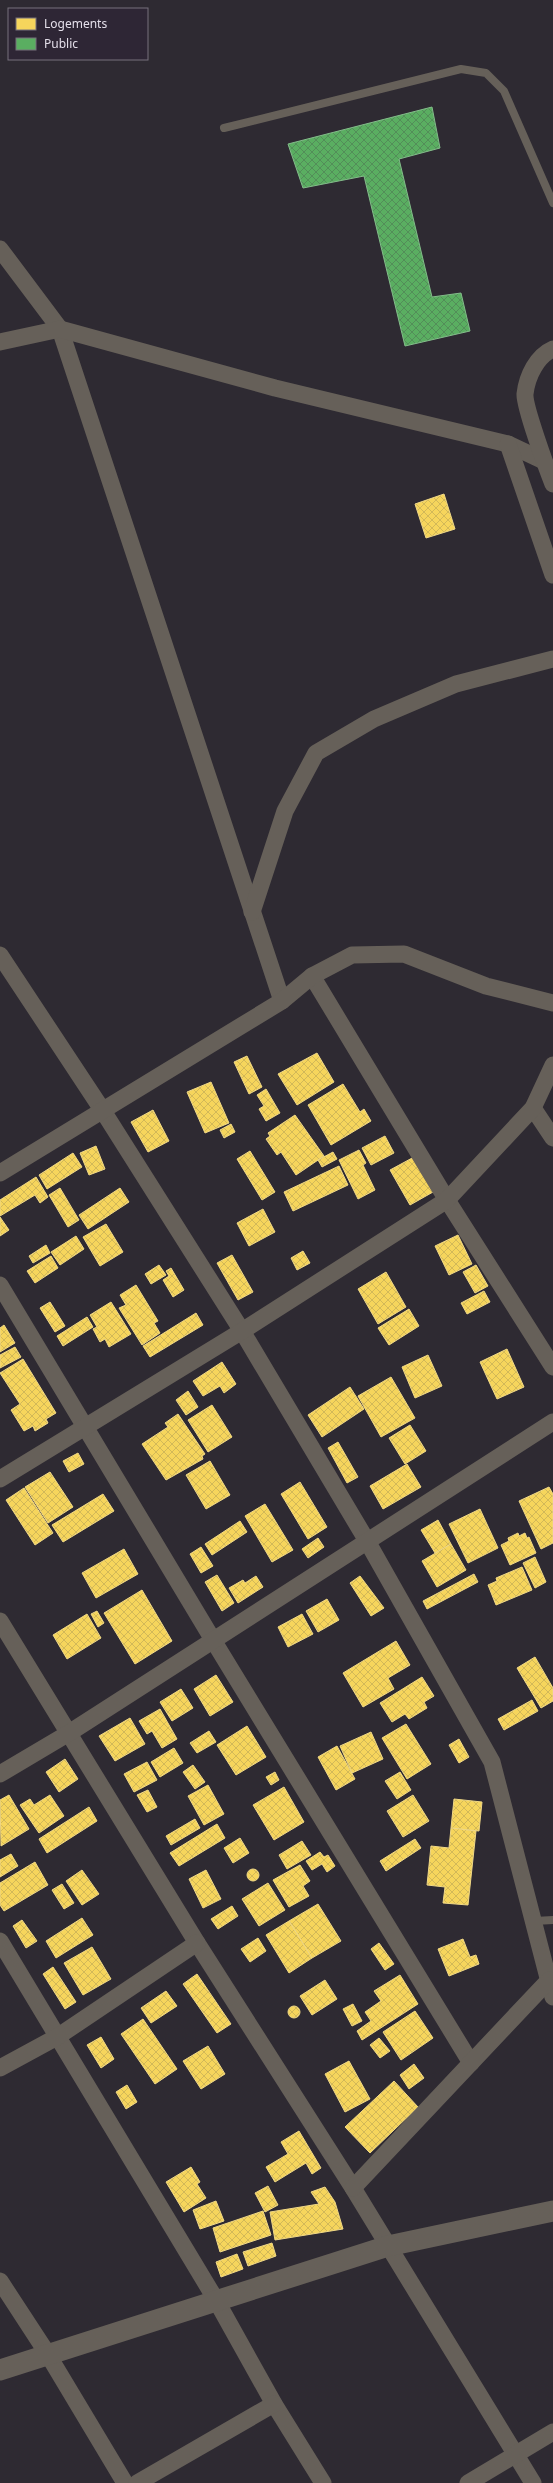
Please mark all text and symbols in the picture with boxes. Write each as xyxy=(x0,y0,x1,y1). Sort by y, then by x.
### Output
legend xyxy=(8,8,148,60)
text: Logements xyxy=(44,15,107,32)
text: Public xyxy=(44,35,78,52)

